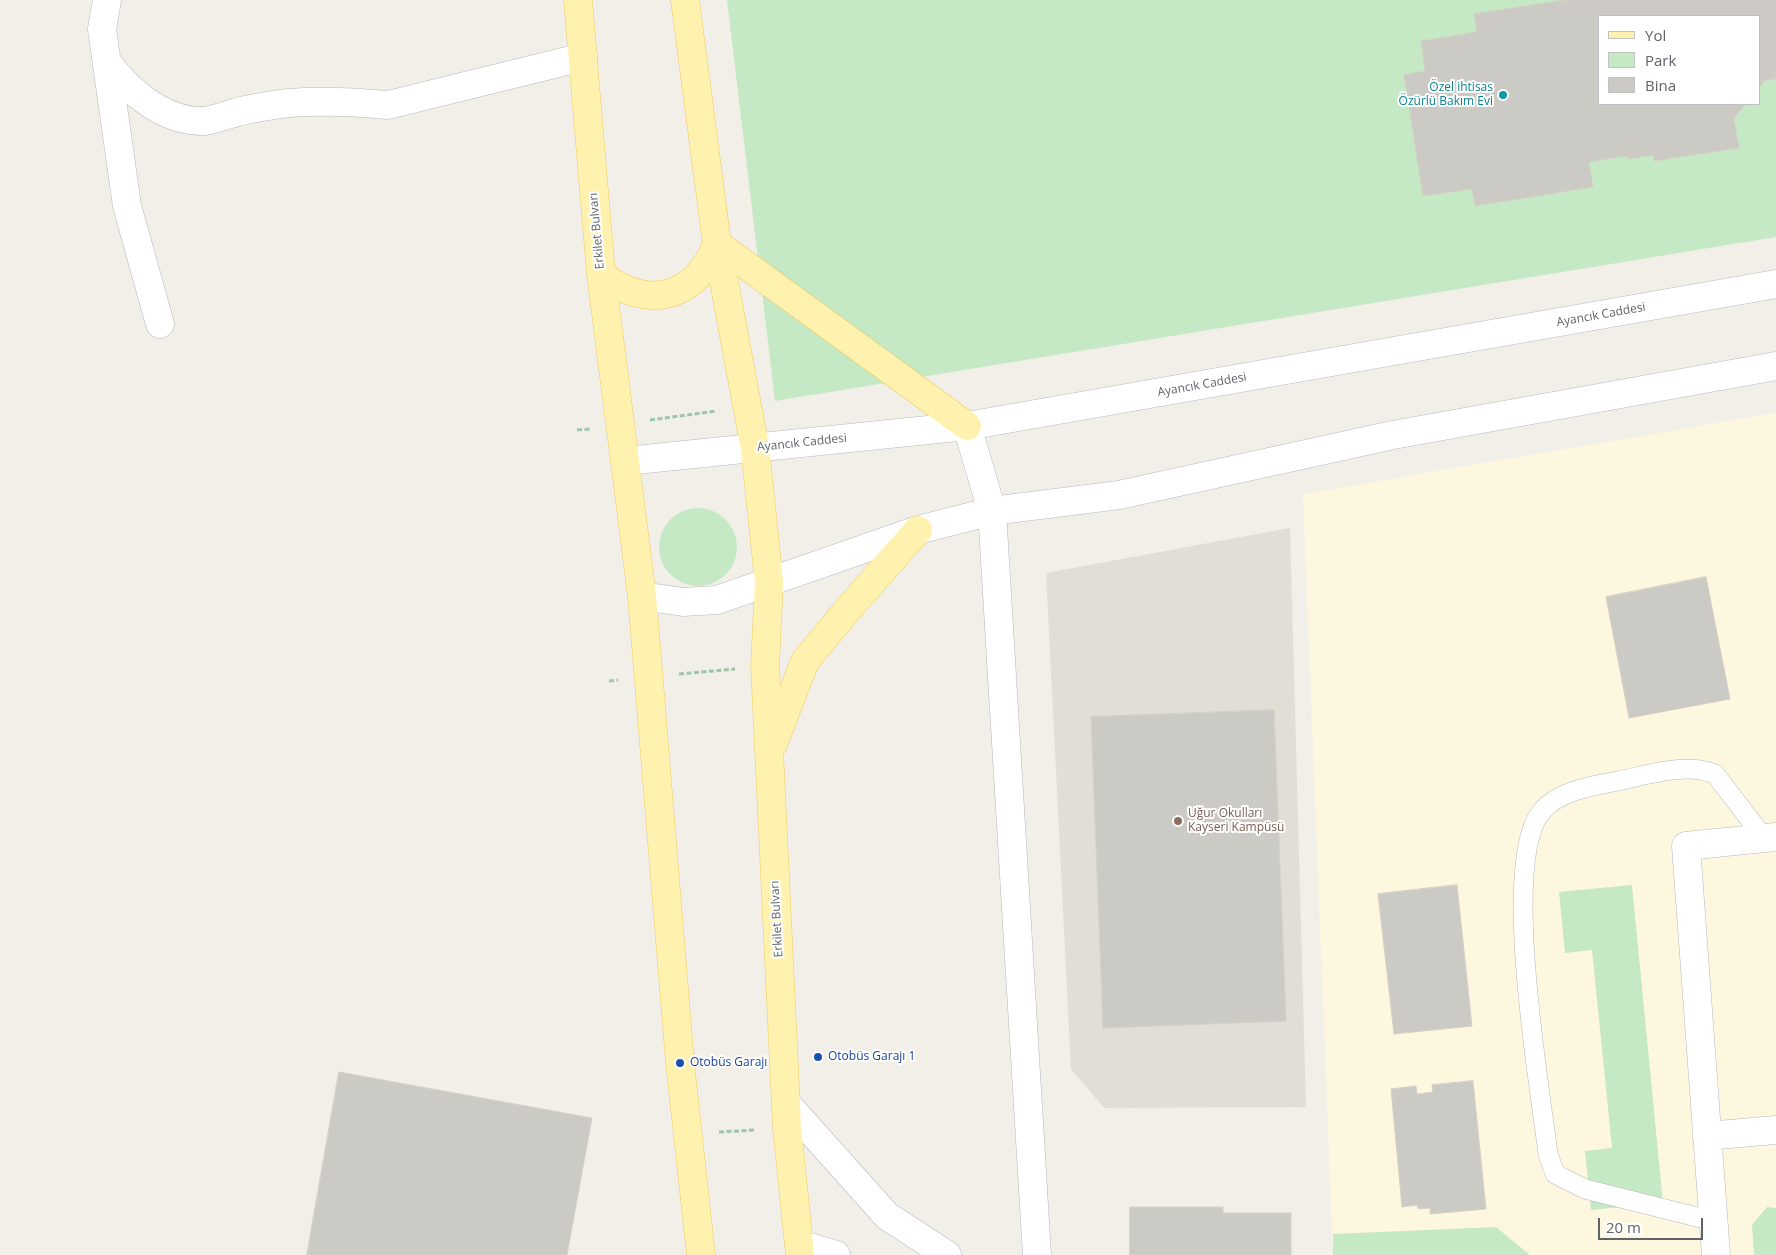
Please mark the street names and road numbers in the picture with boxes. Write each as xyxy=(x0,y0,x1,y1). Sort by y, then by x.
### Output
street label: Erkilet Bulvarı xyxy=(586,192,608,270)
street label: Ayancık Caddesi xyxy=(1555,300,1647,330)
street label: Ayancık Caddesi xyxy=(1156,370,1248,400)
street label: Ayancık Caddesi xyxy=(756,431,848,455)
street label: Erkilet Bulvarı xyxy=(768,880,786,958)

